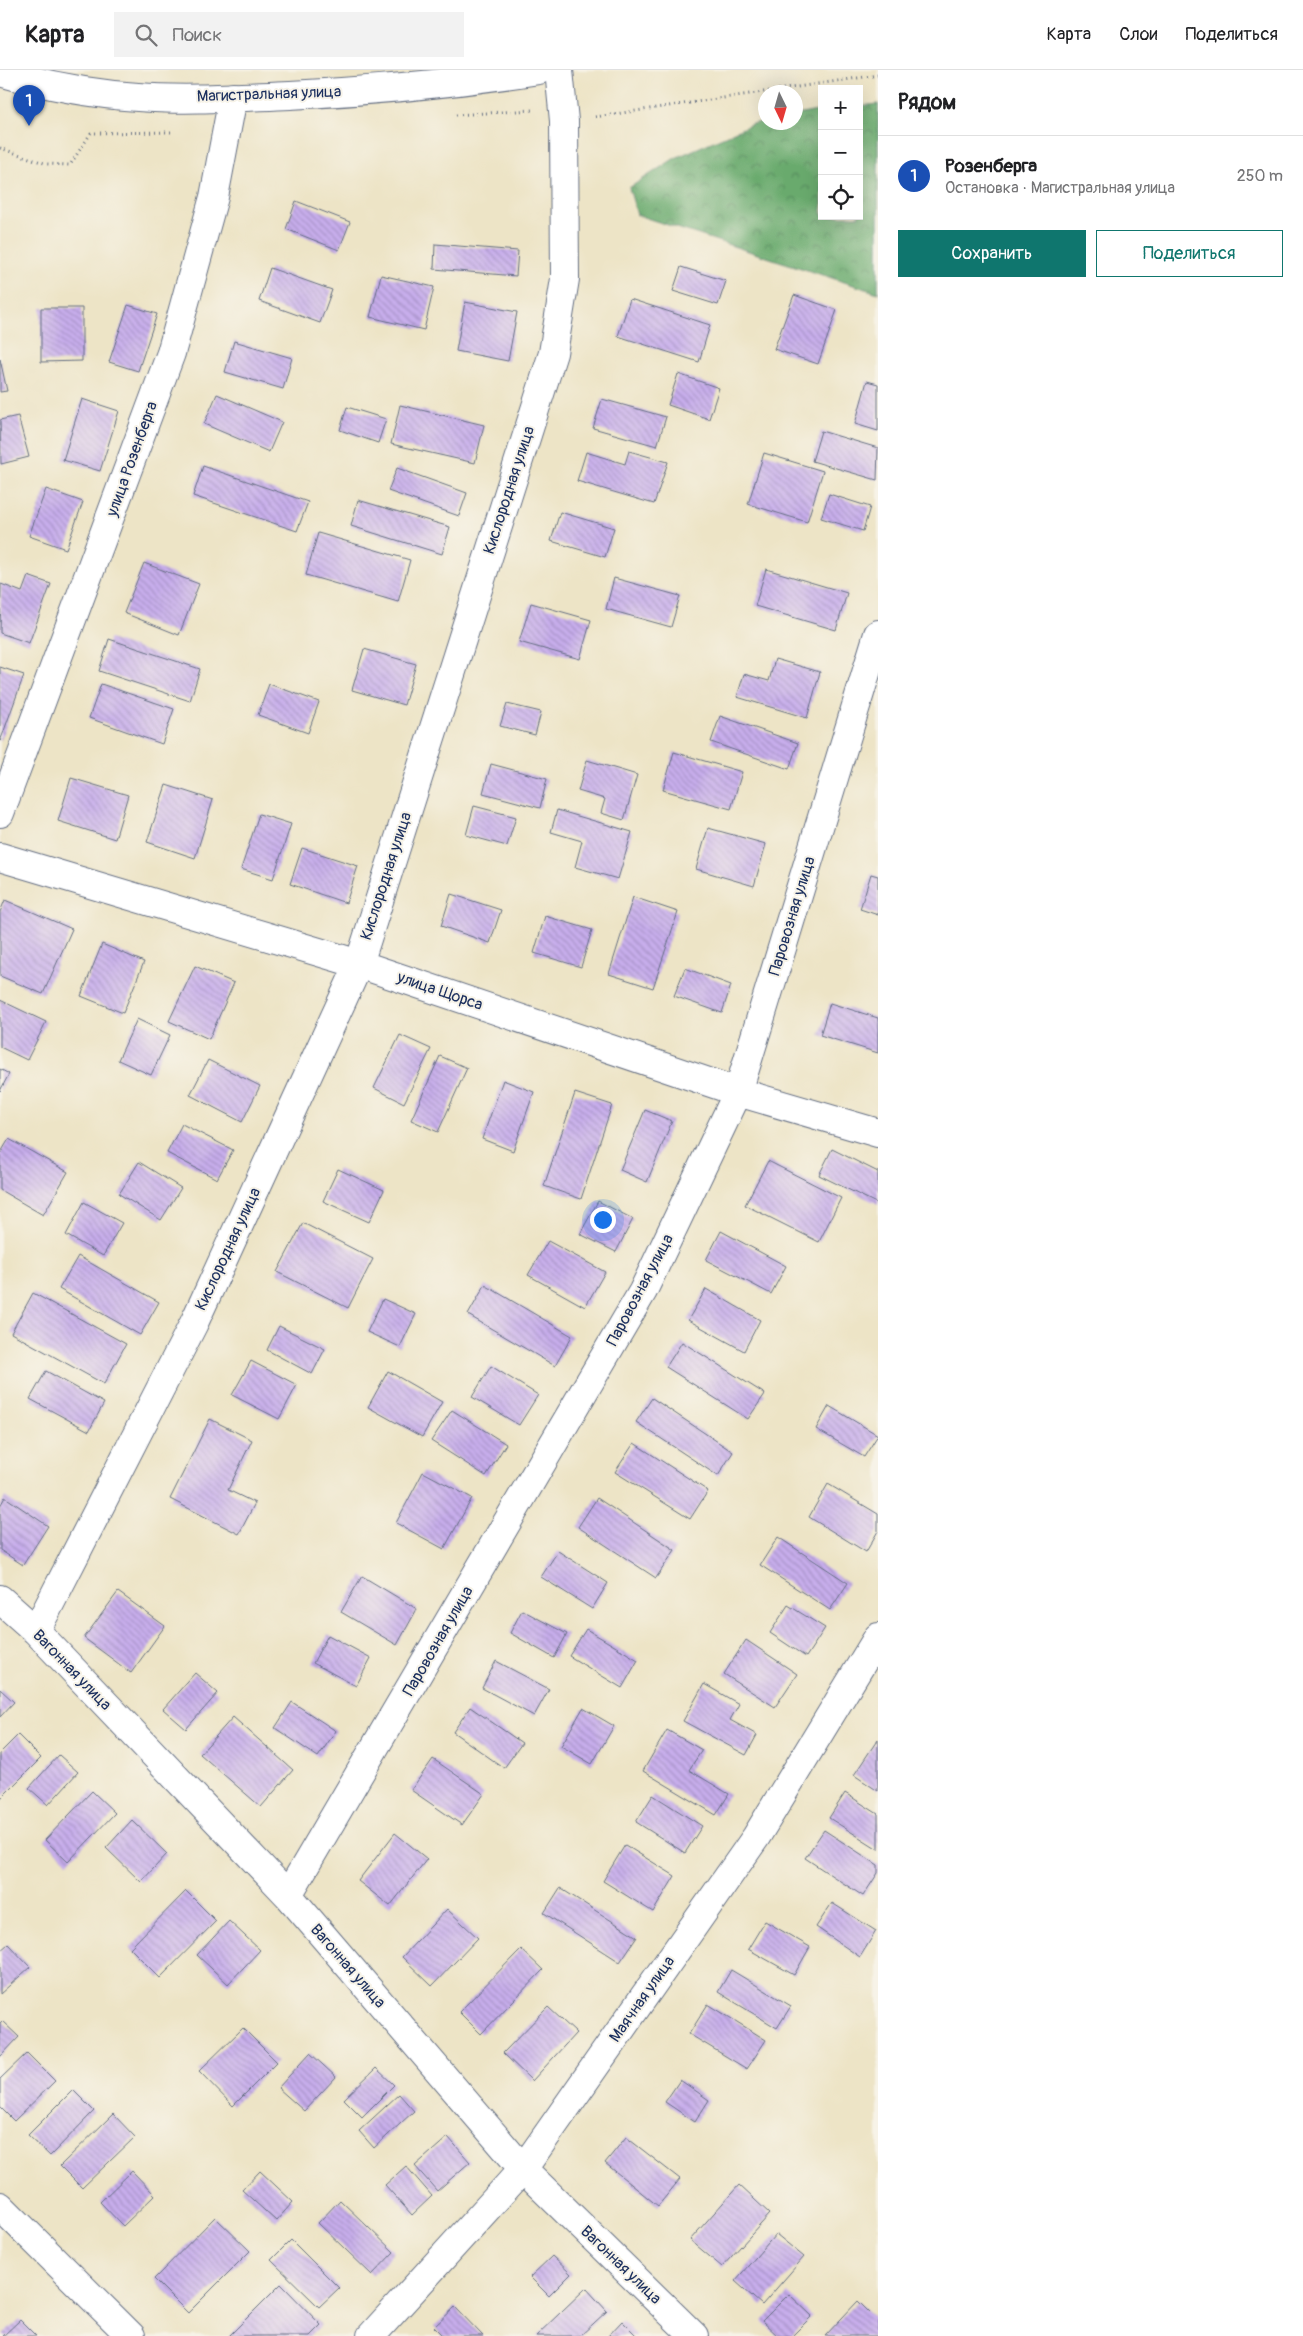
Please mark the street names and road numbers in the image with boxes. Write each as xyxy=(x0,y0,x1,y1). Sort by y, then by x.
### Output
street label: Магистральная улица xyxy=(196,81,342,107)
street label: улица Розенберга xyxy=(102,399,162,520)
street label: Кислородная улица xyxy=(479,423,539,557)
street label: Кислородная улица xyxy=(356,809,416,943)
street label: Паровозная улица xyxy=(764,854,820,978)
street label: улица Щорса xyxy=(394,967,485,1015)
street label: Кислородная улица xyxy=(191,1184,265,1314)
street label: Паровозная улица xyxy=(602,1231,678,1349)
street label: Паровозная улица xyxy=(398,1582,478,1700)
street label: Вагонная улица xyxy=(28,1625,116,1715)
street label: Вагонная улица xyxy=(306,1920,390,2012)
street label: Маячная улица xyxy=(605,1952,679,2046)
street label: Вагонная улица xyxy=(576,2221,666,2309)

